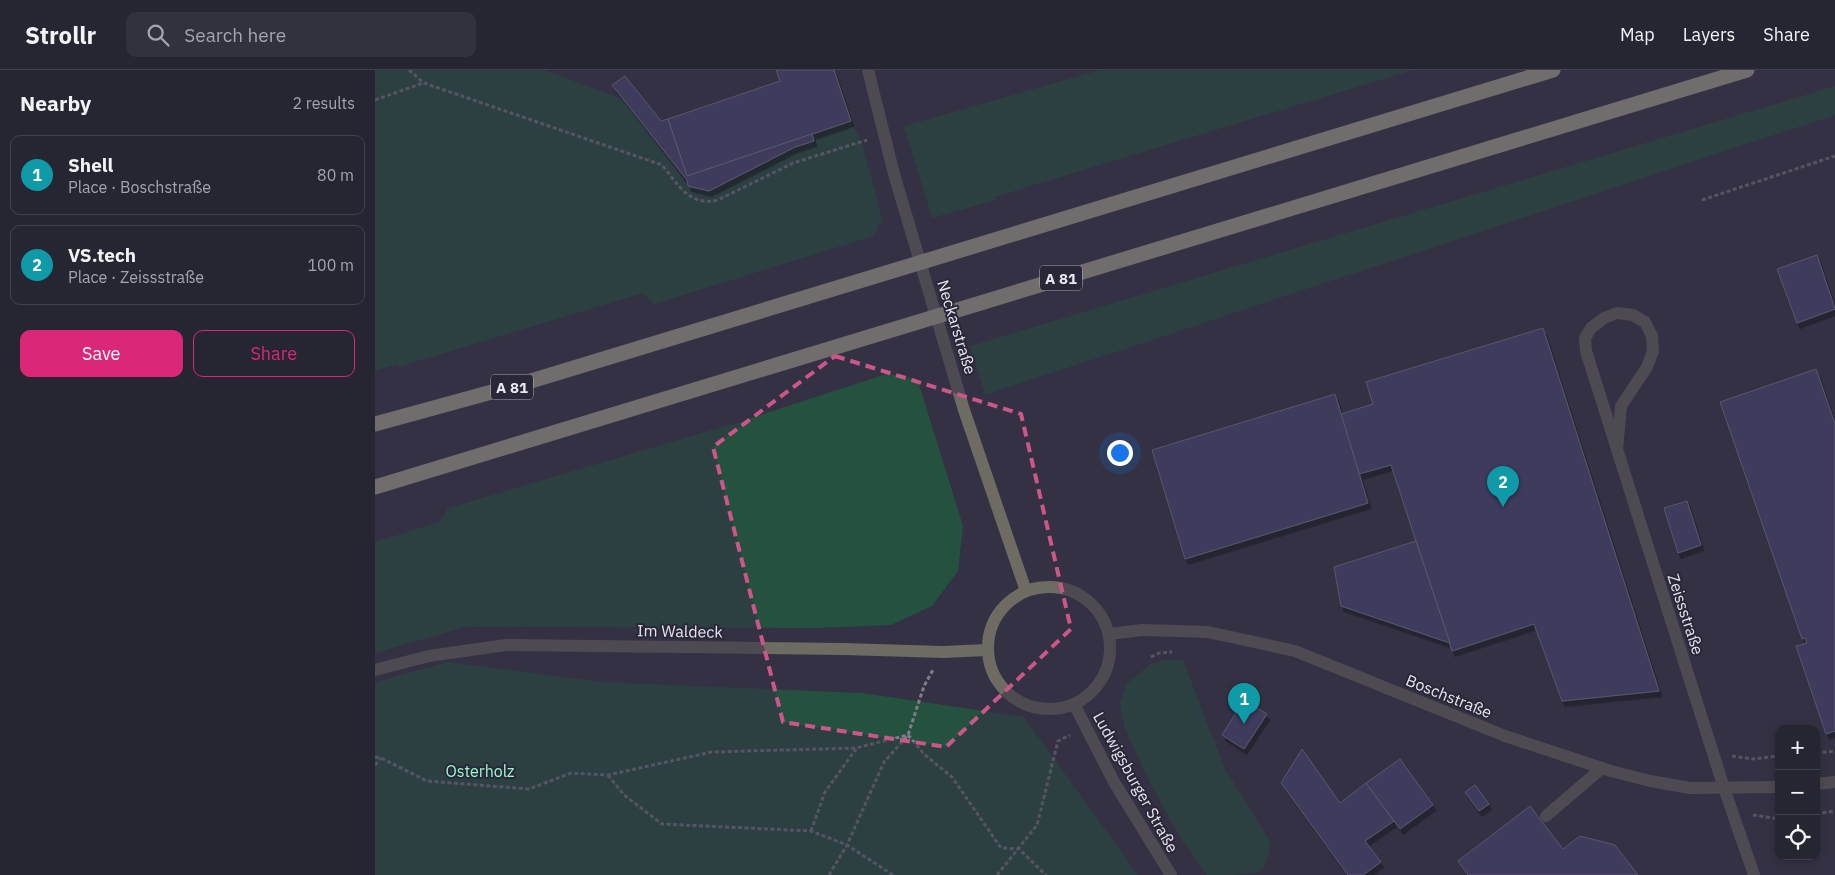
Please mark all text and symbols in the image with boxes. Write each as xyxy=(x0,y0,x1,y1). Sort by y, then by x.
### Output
search box xyxy=(126,12,476,57)
text: Strollr xyxy=(25,19,96,51)
icon: search xyxy=(144,21,172,49)
text: Search here xyxy=(184,23,286,47)
text: Map xyxy=(1620,23,1655,46)
text: Layers xyxy=(1683,23,1735,46)
text: Share xyxy=(1763,23,1810,46)
text: Nearby xyxy=(20,89,91,117)
text: 2 results xyxy=(292,93,355,113)
text: Shell xyxy=(68,153,113,177)
text: 1 xyxy=(32,165,42,185)
text: 80 m xyxy=(317,165,354,185)
text: Place · Boschstraße xyxy=(68,177,211,197)
text: VS.tech xyxy=(68,243,136,267)
text: 2 xyxy=(32,255,42,275)
text: 100 m xyxy=(307,255,354,275)
road number: A 81 xyxy=(1040,266,1082,290)
text: Place · Zeissstraße xyxy=(68,267,204,287)
street label: Neckarstraße xyxy=(933,277,981,377)
button: Save xyxy=(20,330,183,377)
button: Share xyxy=(193,330,355,377)
road number: A 81 xyxy=(491,374,533,400)
your location xyxy=(1107,440,1133,466)
pin: 2 xyxy=(1487,466,1519,507)
street label: Zeissstraße xyxy=(1664,571,1709,657)
street label: Im Waldeck xyxy=(637,620,724,642)
street label: Boschstraße xyxy=(1403,670,1495,722)
pin: 1 xyxy=(1228,683,1260,724)
street label: Ludwigsburger Straße xyxy=(1089,708,1183,856)
map controls xyxy=(1775,725,1820,860)
button: + xyxy=(1775,725,1820,770)
park label: Osterholz xyxy=(445,761,515,781)
button: − xyxy=(1775,770,1820,815)
button: locate xyxy=(1775,815,1820,860)

